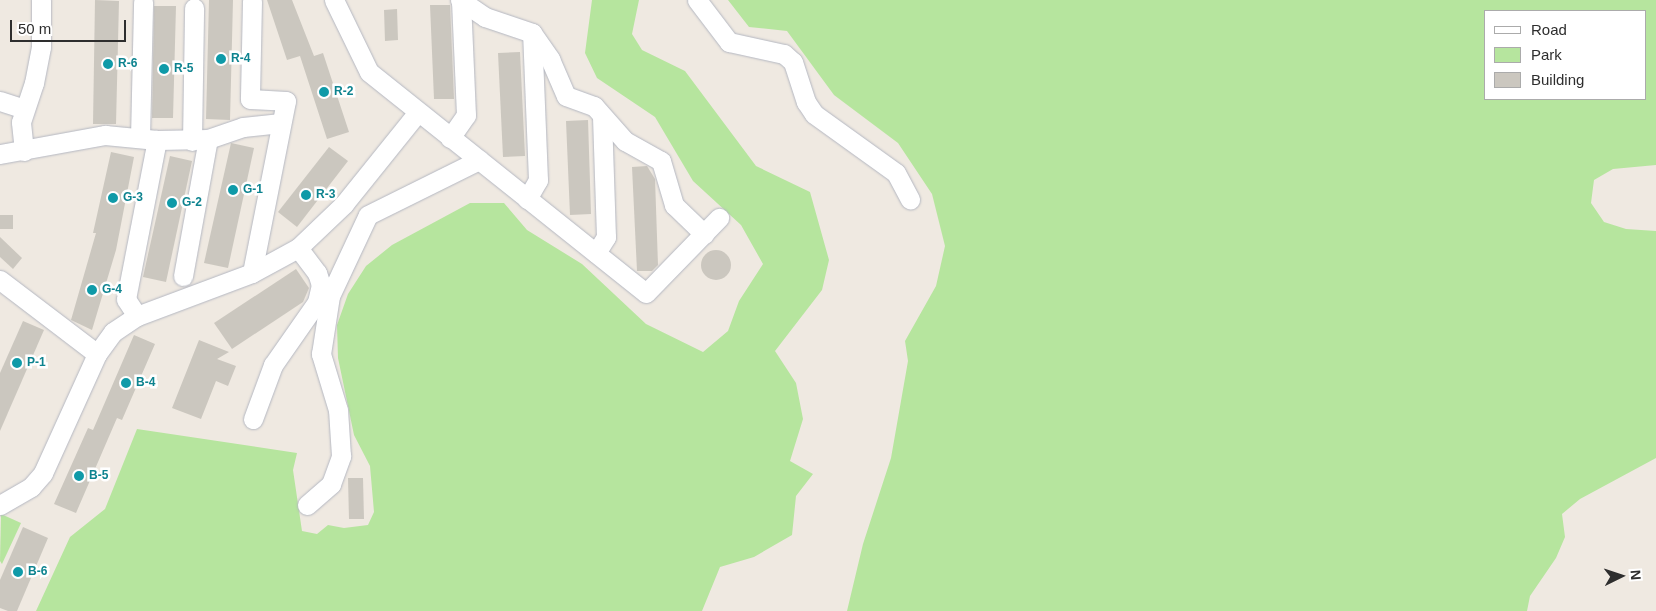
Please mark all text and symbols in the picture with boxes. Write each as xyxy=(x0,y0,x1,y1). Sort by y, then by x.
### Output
scale bar xyxy=(12,10,129,42)
legend xyxy=(1484,10,1646,100)
text: 50 m xyxy=(18,20,51,37)
text: Road xyxy=(1531,21,1567,38)
text: Park xyxy=(1531,46,1562,63)
place label: R-4 xyxy=(231,52,250,66)
marker: R-4 xyxy=(215,53,227,65)
place label: R-6 xyxy=(118,57,137,71)
marker: R-6 xyxy=(102,58,114,70)
place label: R-5 xyxy=(174,62,193,76)
marker: R-5 xyxy=(158,63,170,75)
text: Building xyxy=(1531,71,1584,88)
place label: R-2 xyxy=(334,85,353,99)
marker: R-2 xyxy=(318,86,330,98)
place label: G-1 xyxy=(243,183,263,197)
marker: G-1 xyxy=(227,184,239,196)
place label: R-3 xyxy=(316,188,335,202)
marker: R-3 xyxy=(300,189,312,201)
place label: G-3 xyxy=(123,191,143,205)
marker: G-3 xyxy=(107,192,119,204)
place label: G-2 xyxy=(182,196,202,210)
marker: G-2 xyxy=(166,197,178,209)
place label: G-4 xyxy=(102,283,122,297)
marker: G-4 xyxy=(86,284,98,296)
place label: P-1 xyxy=(27,356,46,370)
marker: P-1 xyxy=(11,357,23,369)
place label: B-4 xyxy=(136,376,155,390)
marker: B-4 xyxy=(120,377,132,389)
place label: B-5 xyxy=(89,469,108,483)
marker: B-5 xyxy=(73,470,85,482)
north arrow xyxy=(1596,551,1646,601)
place label: B-6 xyxy=(28,565,47,579)
marker: B-6 xyxy=(12,566,24,578)
text: N xyxy=(1628,569,1644,581)

